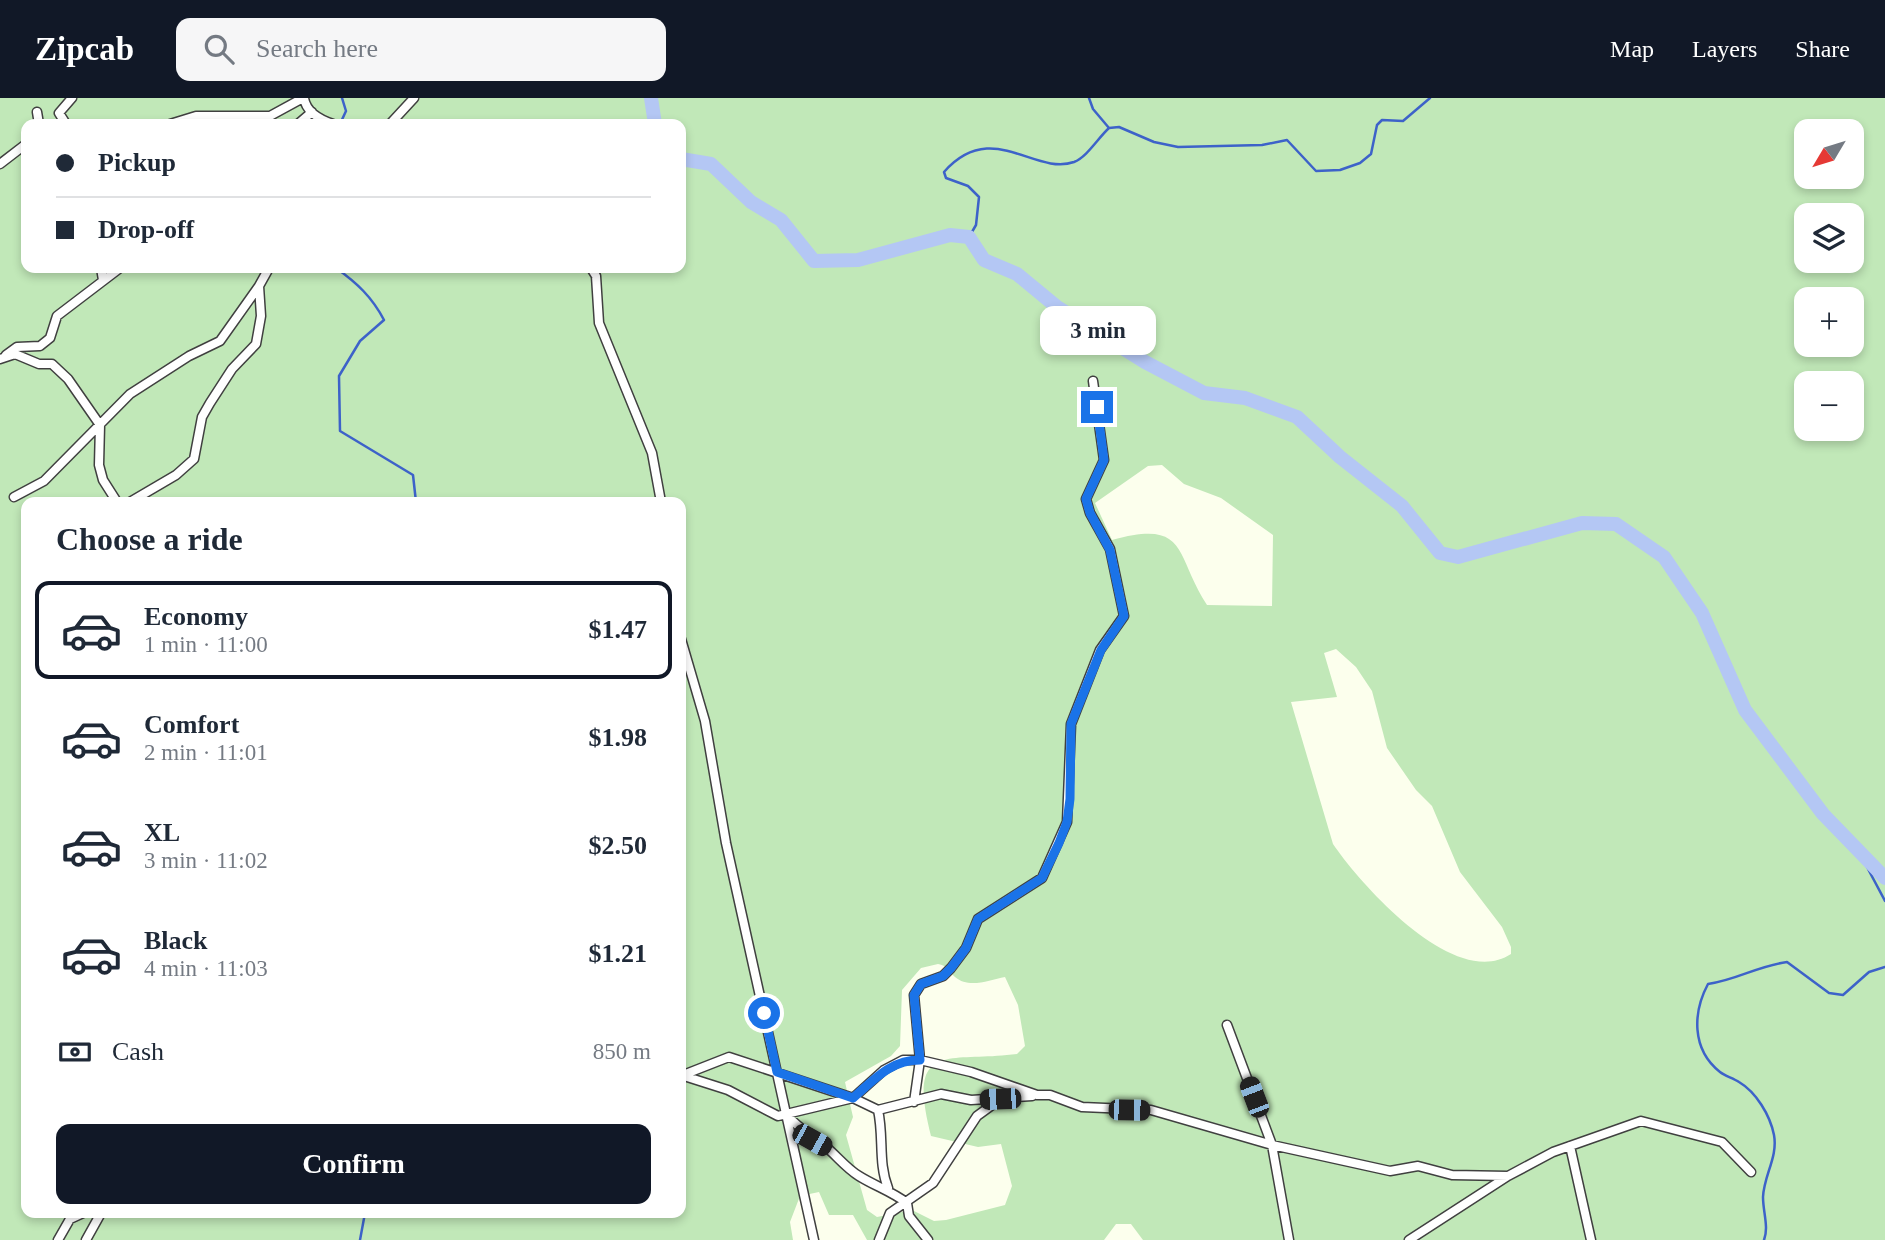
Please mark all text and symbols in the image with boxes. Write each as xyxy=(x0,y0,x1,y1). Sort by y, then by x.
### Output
search box xyxy=(176,18,666,81)
icon: search xyxy=(200,30,238,68)
text: Zipcab xyxy=(35,31,134,67)
text: Search here xyxy=(256,34,378,63)
text: Map xyxy=(1610,36,1654,62)
text: Layers xyxy=(1692,36,1757,62)
text: Share xyxy=(1795,36,1850,62)
north arrow xyxy=(1794,119,1864,189)
map controls xyxy=(1794,119,1864,441)
text: Pickup xyxy=(98,148,176,177)
button: layers xyxy=(1794,203,1864,273)
text: Drop-off xyxy=(98,215,194,244)
button: + xyxy=(1794,287,1864,357)
callout: 3 min xyxy=(1039,306,1155,354)
text: 3 min xyxy=(1070,318,1126,343)
button: − xyxy=(1794,371,1864,441)
route end xyxy=(1081,391,1113,423)
text: Choose a ride xyxy=(56,521,243,557)
icon: car xyxy=(60,599,123,662)
text: Economy xyxy=(144,602,248,631)
text: $1.47 xyxy=(589,615,647,644)
text: 1 min · 11:00 xyxy=(144,632,268,657)
icon: car xyxy=(60,707,123,770)
text: Comfort xyxy=(144,710,239,739)
text: $1.98 xyxy=(589,723,647,752)
text: 2 min · 11:01 xyxy=(144,740,268,765)
icon: car xyxy=(60,815,123,878)
text: XL xyxy=(144,818,180,847)
text: $2.50 xyxy=(589,831,647,860)
text: 3 min · 11:02 xyxy=(144,848,268,873)
icon: car xyxy=(60,923,123,986)
text: Black xyxy=(144,926,208,955)
text: $1.21 xyxy=(589,939,647,968)
text: 4 min · 11:03 xyxy=(144,956,268,981)
route start xyxy=(748,997,780,1029)
icon: cash xyxy=(56,1033,94,1071)
text: Cash xyxy=(112,1037,164,1066)
text: 850 m xyxy=(593,1039,651,1064)
car xyxy=(1237,1074,1272,1120)
car xyxy=(979,1088,1022,1110)
car xyxy=(1108,1099,1151,1121)
car xyxy=(789,1121,836,1159)
button: Confirm xyxy=(56,1124,651,1204)

